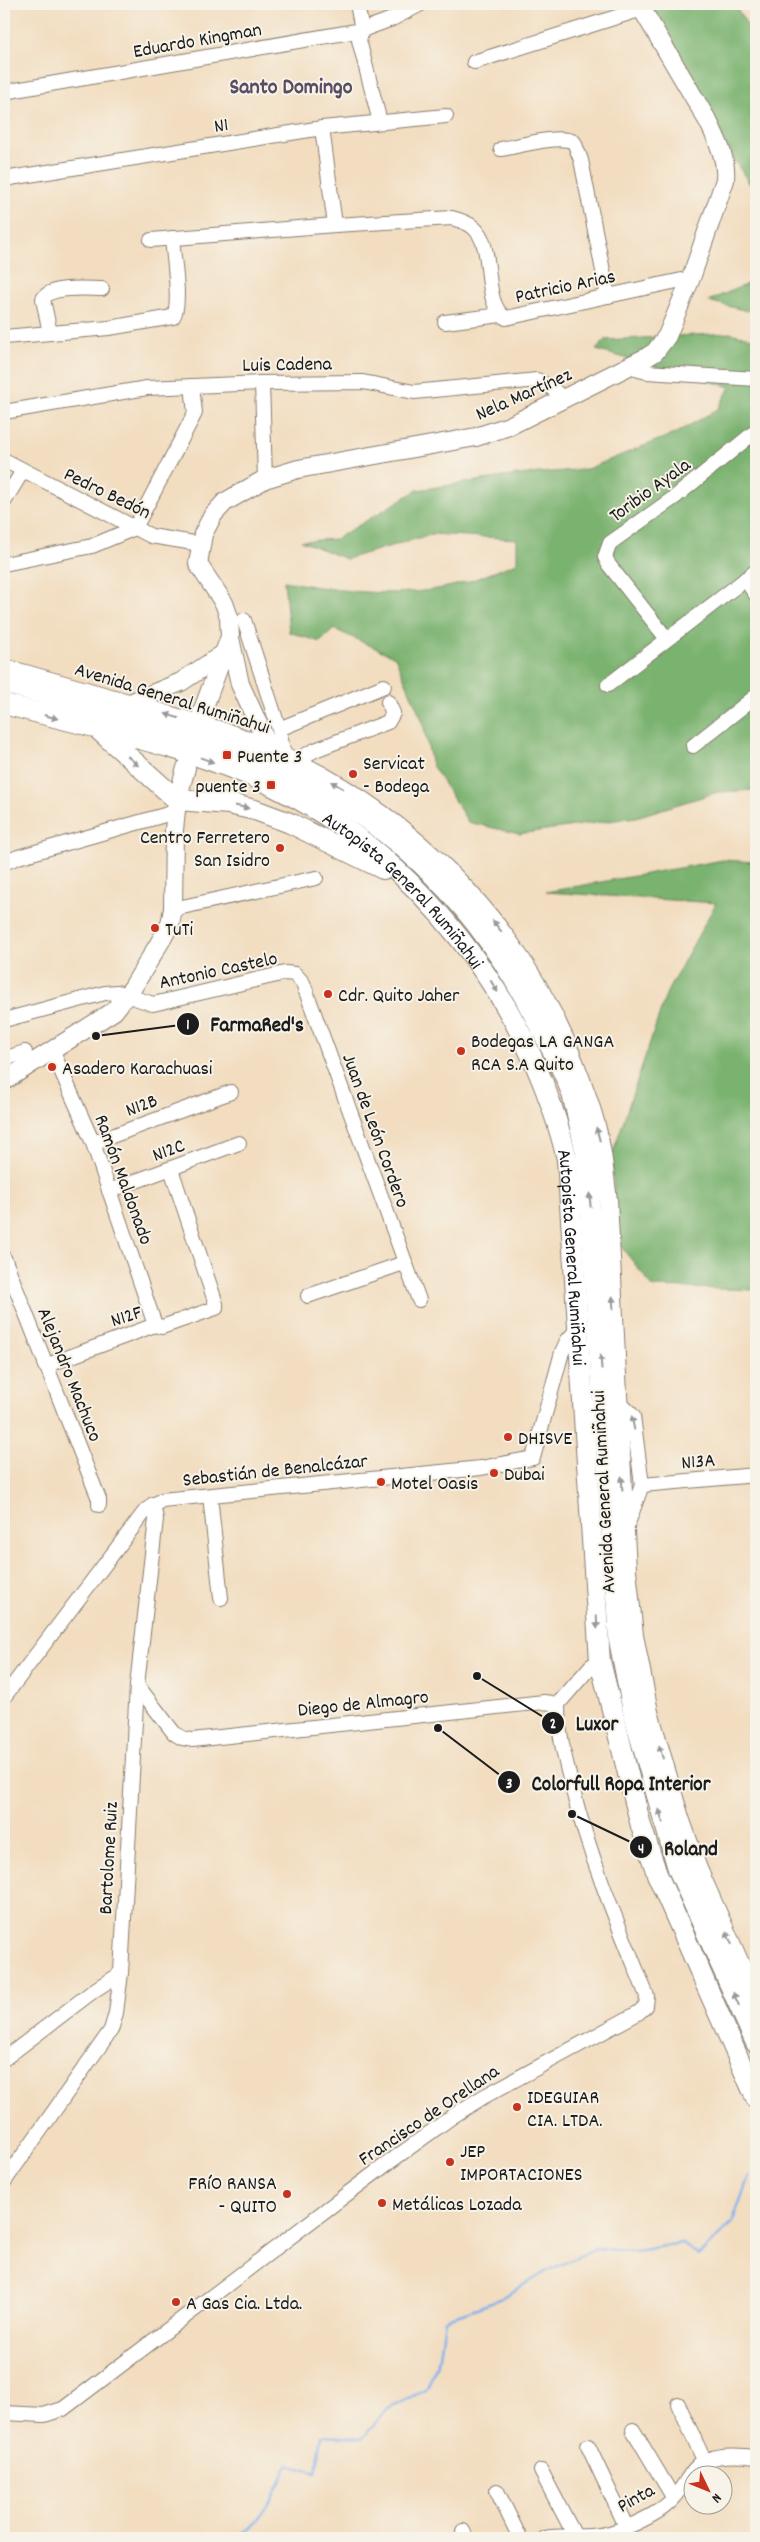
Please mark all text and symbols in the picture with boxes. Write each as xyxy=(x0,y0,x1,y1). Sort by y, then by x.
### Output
street label: Eduardo Kingman xyxy=(131,17,264,67)
district label: Santo Domingo xyxy=(229,73,353,104)
street label: N1 xyxy=(212,112,231,142)
street label: Patricio Arias xyxy=(513,264,618,312)
street label: Luis Cadena xyxy=(242,351,333,381)
street label: Nela Martínez xyxy=(472,362,577,429)
street label: Toribio Ayala xyxy=(604,452,698,531)
street label: Pedro Bedón xyxy=(58,462,155,528)
street label: Avenida General Rumiñahui xyxy=(71,657,274,743)
one-way arrow xyxy=(164,711,179,719)
one-way arrow xyxy=(43,713,58,721)
place label: Puente 3 xyxy=(237,744,302,772)
marker: Puente 3 xyxy=(221,749,233,761)
place label: Servicat - Bodega xyxy=(363,751,430,802)
one-way arrow xyxy=(126,755,138,767)
one-way arrow xyxy=(200,757,215,764)
marker: Servicat - Bodega xyxy=(347,768,359,780)
place label: puente 3 xyxy=(195,774,261,802)
marker: puente 3 xyxy=(265,779,277,791)
one-way arrow xyxy=(331,780,344,789)
one-way arrow xyxy=(235,803,250,811)
street label: Autopista General Rumiñahui xyxy=(316,806,489,976)
place label: Centro Ferretero San Isidro xyxy=(140,825,270,876)
marker: Centro Ferretero San Isidro xyxy=(274,842,286,854)
place label: TuTi xyxy=(165,917,194,945)
one-way arrow xyxy=(492,919,502,933)
marker: TuTi xyxy=(149,922,161,934)
street label: Antonio Castelo xyxy=(157,946,280,998)
one-way arrow xyxy=(489,980,498,993)
place label: Cdr. Quito Jaher xyxy=(338,983,460,1011)
marker: Cdr. Quito Jaher xyxy=(322,988,334,1000)
callout: FarmaRed's xyxy=(175,1006,314,1042)
text: FarmaRed's xyxy=(210,1012,304,1042)
text: 1 xyxy=(186,1015,190,1037)
place label: Bodegas LA GANGA RCA S.A Quito xyxy=(471,1029,614,1080)
marker: Bodegas LA GANGA RCA S.A Quito xyxy=(455,1045,467,1057)
street label: Juan de León Cordero xyxy=(333,1050,415,1212)
place label: Asadero Karachuasi xyxy=(62,1056,213,1084)
marker: Asadero Karachuasi xyxy=(46,1061,58,1073)
street label: N12B xyxy=(122,1088,162,1126)
street label: Ramón Maldonado xyxy=(86,1111,159,1249)
one-way arrow xyxy=(594,1126,602,1141)
street label: N12C xyxy=(149,1133,189,1171)
street label: Autopista General Rumiñahui xyxy=(548,1146,592,1367)
one-way arrow xyxy=(586,1191,594,1207)
one-way arrow xyxy=(609,1295,617,1311)
street label: N12F xyxy=(107,1300,147,1336)
street label: Alejandro Machuco xyxy=(29,1304,108,1447)
one-way arrow xyxy=(597,1354,605,1370)
street label: Avenida General Rumiñahui xyxy=(586,1389,624,1594)
one-way arrow xyxy=(629,1415,637,1430)
place label: DHISVE xyxy=(518,1426,572,1454)
marker: DHISVE xyxy=(502,1431,514,1443)
street label: Sebastián de Benalcázar xyxy=(181,1448,370,1496)
street label: N13A xyxy=(680,1448,717,1478)
place label: Dubai xyxy=(504,1462,545,1490)
marker: Dubai xyxy=(488,1467,500,1479)
place label: Motel Oasis xyxy=(391,1471,479,1499)
one-way arrow xyxy=(618,1475,626,1491)
marker: Motel Oasis xyxy=(375,1476,387,1488)
one-way arrow xyxy=(594,1614,602,1630)
street label: Diego de Almagro xyxy=(296,1684,430,1726)
callout: Luxor xyxy=(540,1705,628,1741)
text: Luxor xyxy=(576,1711,619,1741)
text: 2 xyxy=(550,1714,556,1736)
one-way arrow xyxy=(657,1745,665,1760)
callout: Colorfull Ropa Interior xyxy=(497,1764,721,1800)
text: Colorfull Ropa Interior xyxy=(532,1771,712,1801)
text: 3 xyxy=(506,1774,513,1796)
street label: Bartolome Ruiz xyxy=(93,1801,127,1915)
one-way arrow xyxy=(657,1809,665,1824)
callout: Roland xyxy=(629,1829,728,1865)
text: Roland xyxy=(664,1836,718,1866)
text: 4 xyxy=(638,1839,644,1861)
one-way arrow xyxy=(724,1931,732,1945)
one-way arrow xyxy=(732,1992,740,2006)
street label: Francisco de Orellana xyxy=(354,2059,506,2174)
place label: IDEGUIAR CIA. LTDA. xyxy=(527,2085,603,2136)
marker: IDEGUIAR CIA. LTDA. xyxy=(511,2101,523,2113)
place label: JEP IMPORTACIONES xyxy=(460,2139,582,2190)
marker: JEP IMPORTACIONES xyxy=(444,2156,456,2168)
place label: FRíO RANSA - QUITO xyxy=(188,2171,277,2222)
marker: FRíO RANSA - QUITO xyxy=(281,2188,293,2200)
place label: Metálicas Lozada xyxy=(392,2192,522,2220)
marker: Metálicas Lozada xyxy=(376,2197,388,2209)
place label: A Gas Cia. Ltda. xyxy=(186,2291,302,2319)
marker: A Gas Cia. Ltda. xyxy=(170,2296,182,2308)
north arrow xyxy=(682,2464,732,2514)
street label: Pinta xyxy=(613,2478,661,2521)
text: N xyxy=(706,2488,726,2507)

